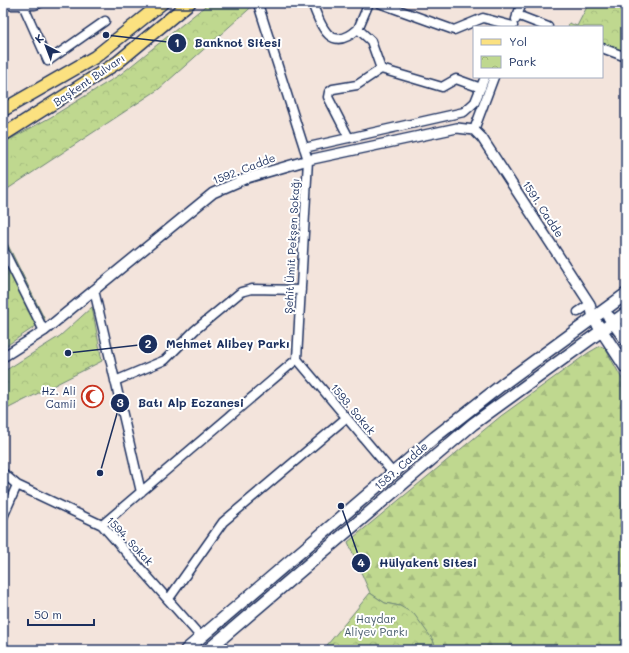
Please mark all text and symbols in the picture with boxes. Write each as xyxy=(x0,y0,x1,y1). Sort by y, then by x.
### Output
north arrow xyxy=(26,26,66,66)
legend xyxy=(473,26,603,78)
text: K xyxy=(31,30,47,46)
callout: Banknot Sitesi xyxy=(167,31,289,55)
text: Yol xyxy=(509,33,527,49)
text: 1 xyxy=(174,34,180,50)
text: Banknot Sitesi xyxy=(195,34,281,50)
street label: Başkent Bulvarı xyxy=(50,50,127,109)
text: Park xyxy=(509,53,536,69)
street label: 1592. Cadde xyxy=(210,150,278,187)
street label: 1591. Cadde xyxy=(519,177,568,240)
street label: Şehit Ümit Pekşen Sokağı xyxy=(280,178,303,314)
callout: Mehmet Alibey Parkı xyxy=(138,332,298,356)
text: 2 xyxy=(145,335,152,351)
text: Mehmet Alibey Parkı xyxy=(166,335,290,351)
street label: 1593. Sokak xyxy=(328,380,379,437)
place label: Hz. Ali Camii xyxy=(42,383,76,411)
mosque icon: Hz. Ali Camii xyxy=(79,384,105,410)
callout: Batı Alp Eczanesi xyxy=(110,391,252,415)
text: 3 xyxy=(116,394,124,410)
text: Batı Alp Eczanesi xyxy=(138,394,244,410)
street label: 1587. Cadde xyxy=(371,438,431,493)
street label: 1594. Sokak xyxy=(104,513,157,569)
callout: Hülyakent Sitesi xyxy=(351,551,485,575)
text: 4 xyxy=(357,554,365,570)
text: Hülyakent Sitesi xyxy=(379,554,477,570)
scale bar xyxy=(28,601,94,627)
text: 50 m xyxy=(34,606,62,622)
park label: Haydar Aliyev Parkı xyxy=(344,611,408,639)

